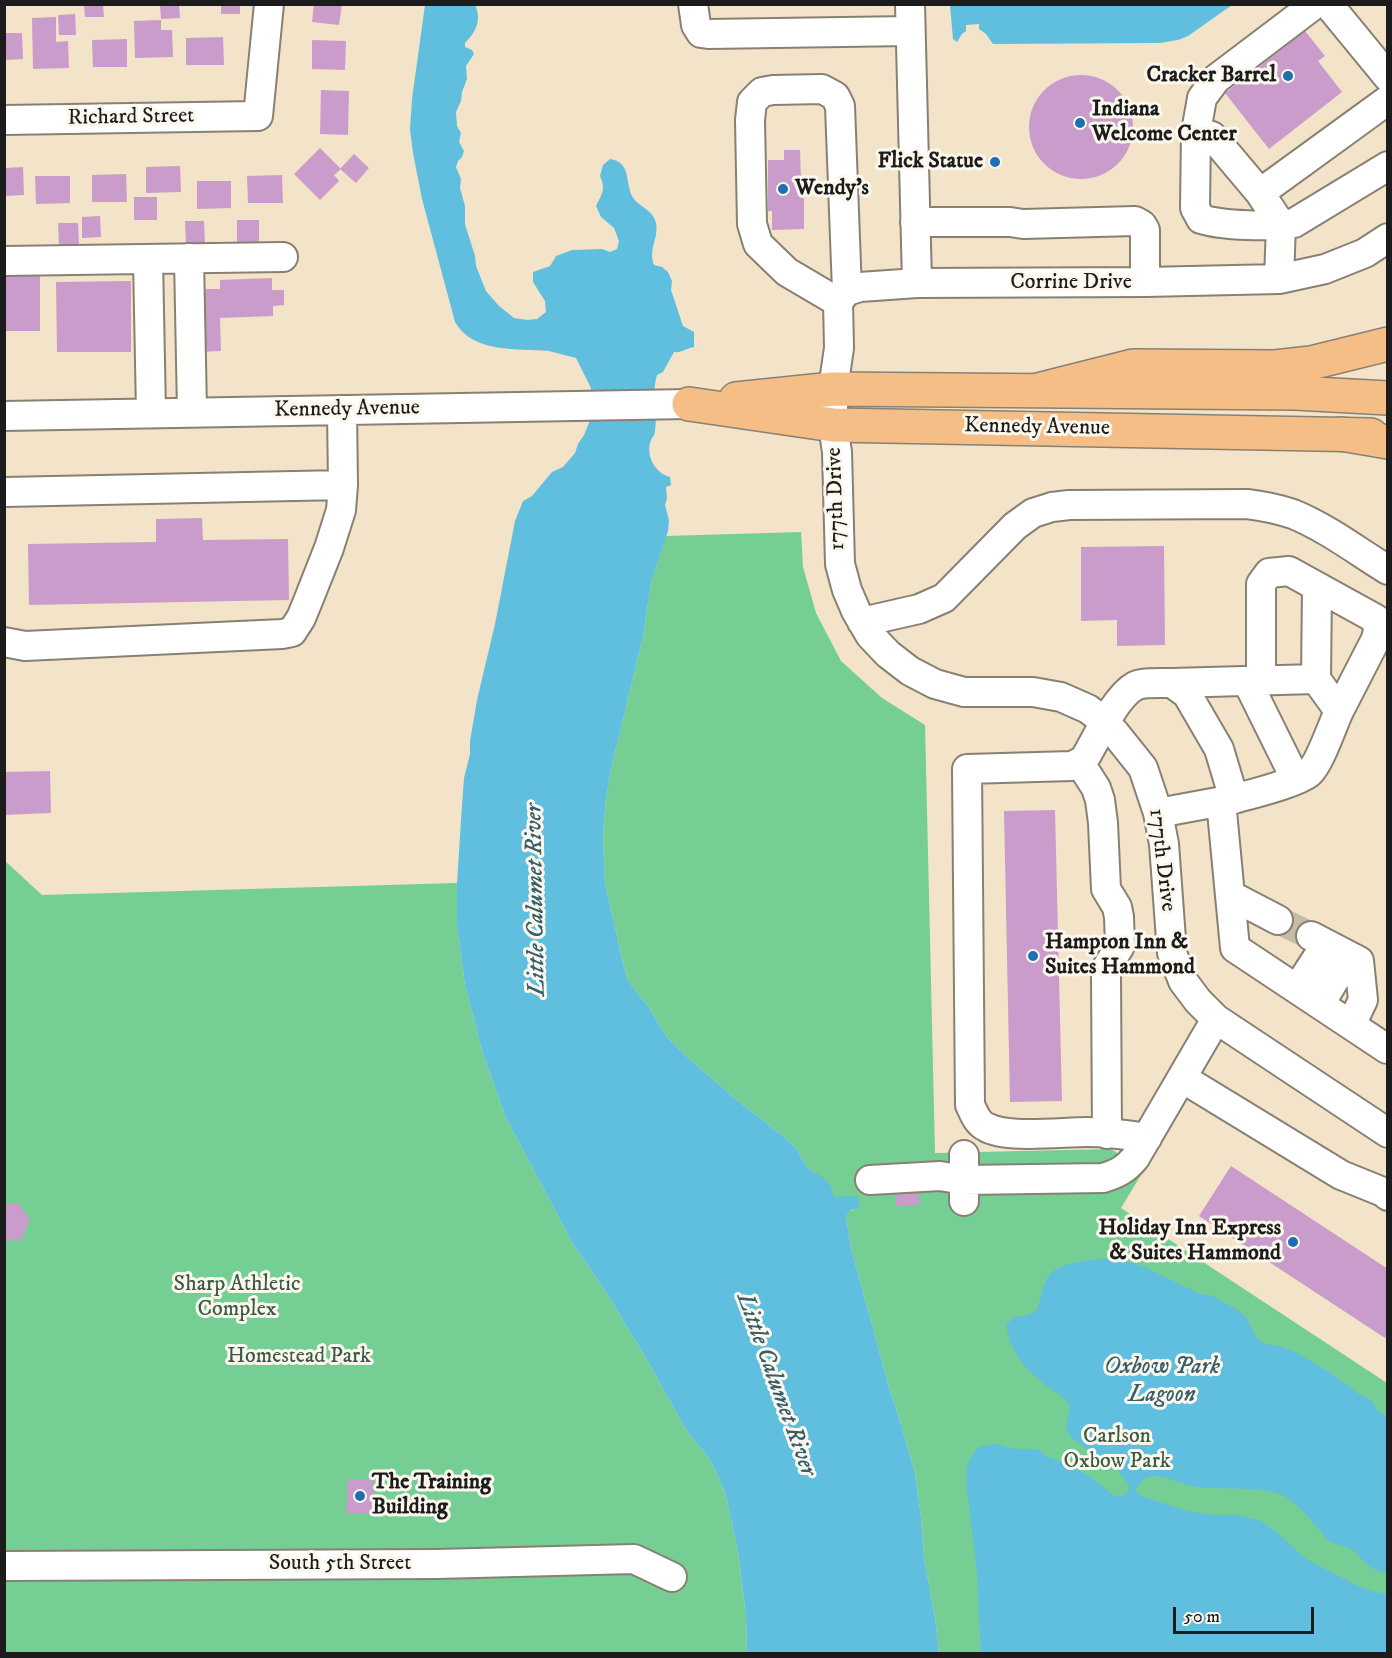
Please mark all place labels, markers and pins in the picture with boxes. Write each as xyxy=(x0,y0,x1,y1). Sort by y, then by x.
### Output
place label: Cracker Barrel xyxy=(1146,63,1276,89)
marker: Cracker Barrel xyxy=(1281,69,1295,83)
place label: Indiana Welcome Center xyxy=(1092,97,1237,148)
marker: Indiana Welcome Center xyxy=(1073,116,1087,130)
place label: Flick Statue xyxy=(877,149,983,175)
marker: Flick Statue xyxy=(988,155,1002,169)
place label: Wendy's xyxy=(795,176,869,202)
marker: Wendy's xyxy=(776,182,790,196)
place label: Hampton Inn & Suites Hammond xyxy=(1045,930,1195,981)
marker: Hampton Inn & Suites Hammond xyxy=(1026,949,1040,963)
place label: Holiday Inn Express & Suites Hammond xyxy=(1099,1216,1281,1268)
marker: Holiday Inn Express & Suites Hammond xyxy=(1286,1235,1300,1249)
place label: The Training Building xyxy=(372,1470,491,1522)
marker: The Training Building xyxy=(353,1489,367,1503)

